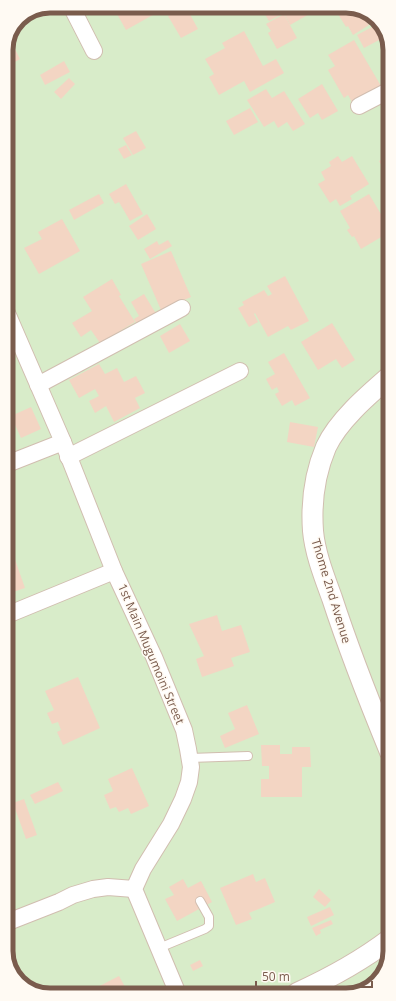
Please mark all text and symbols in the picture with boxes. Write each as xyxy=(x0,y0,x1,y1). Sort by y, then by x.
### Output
street label: Thome 2nd Avenue xyxy=(307,536,356,646)
street label: 1st Main Mugumoini Street xyxy=(114,581,189,727)
scale bar xyxy=(256,963,372,989)
text: 50 m xyxy=(262,968,290,985)

